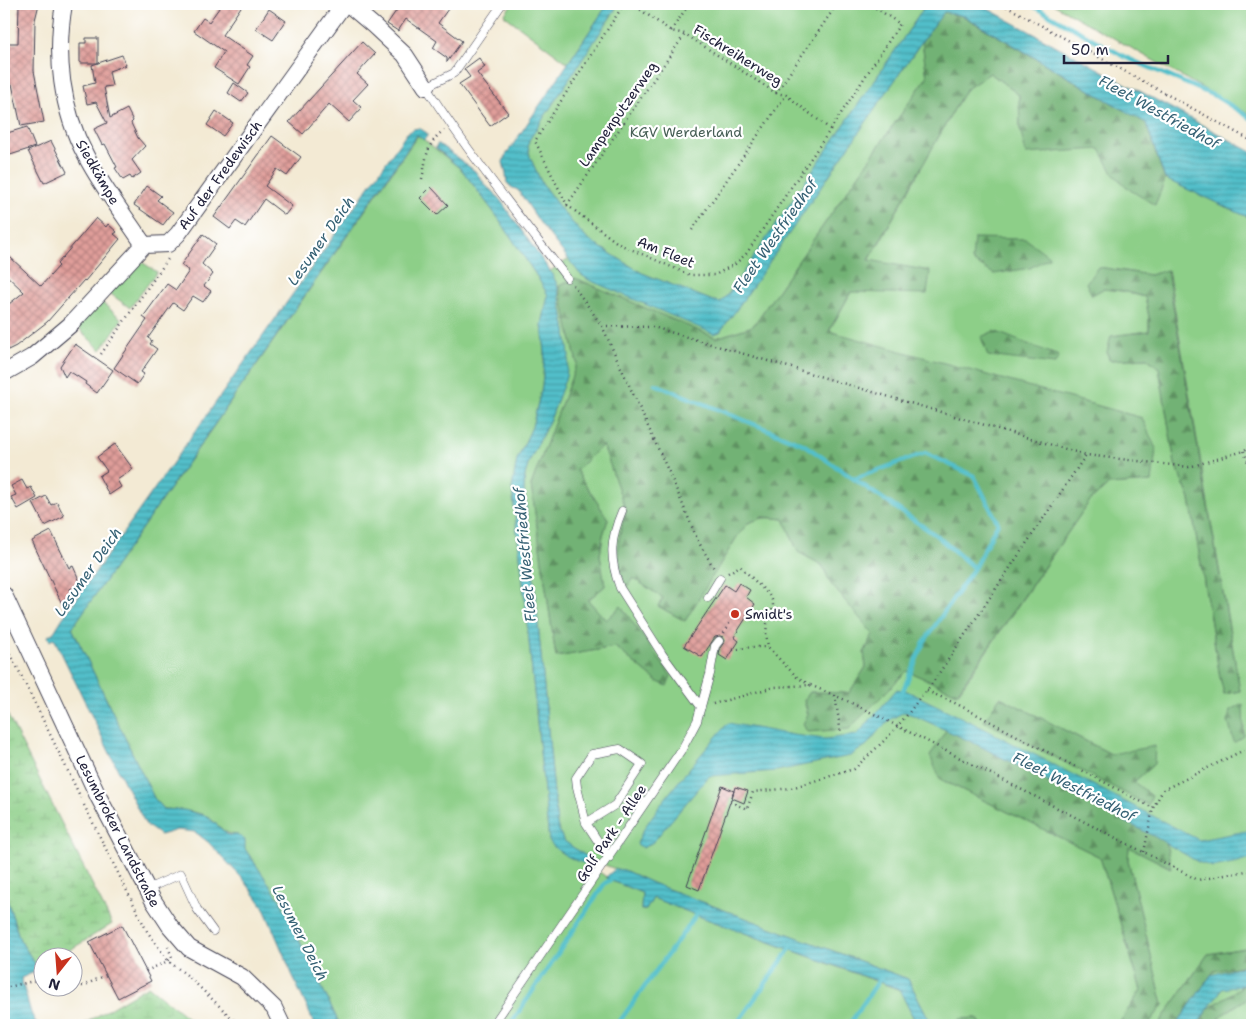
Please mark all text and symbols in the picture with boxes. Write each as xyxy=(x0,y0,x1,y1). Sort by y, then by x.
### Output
street label: Fischreiherweg xyxy=(690,20,786,90)
scale bar xyxy=(1064,32,1167,64)
text: 50 m xyxy=(1071,40,1109,60)
street label: Lampenputzerweg xyxy=(575,58,661,170)
water label: Fleet Westfriedhof xyxy=(1095,71,1225,155)
street label: Auf der Fredewisch xyxy=(174,117,266,233)
park label: KGV Werderland xyxy=(630,123,742,141)
street label: Siedkämpe xyxy=(72,136,124,208)
water label: Fleet Westfriedhof xyxy=(728,173,823,297)
water label: Lesumer Deich xyxy=(283,192,359,290)
street label: Am Fleet xyxy=(635,232,697,272)
water label: Fleet Westfriedhof xyxy=(509,484,541,623)
water label: Lesumer Deich xyxy=(50,523,126,621)
place label: Smidt's xyxy=(745,605,792,623)
marker: Smidt's xyxy=(729,608,741,620)
water label: Fleet Westfriedhof xyxy=(1009,747,1141,828)
street label: Lesumbroker Landstraße xyxy=(72,752,164,910)
street label: Golf Park - Allee xyxy=(572,781,650,885)
water label: Lesumer Deich xyxy=(267,882,333,984)
north arrow xyxy=(32,946,82,996)
text: N xyxy=(46,974,62,995)

